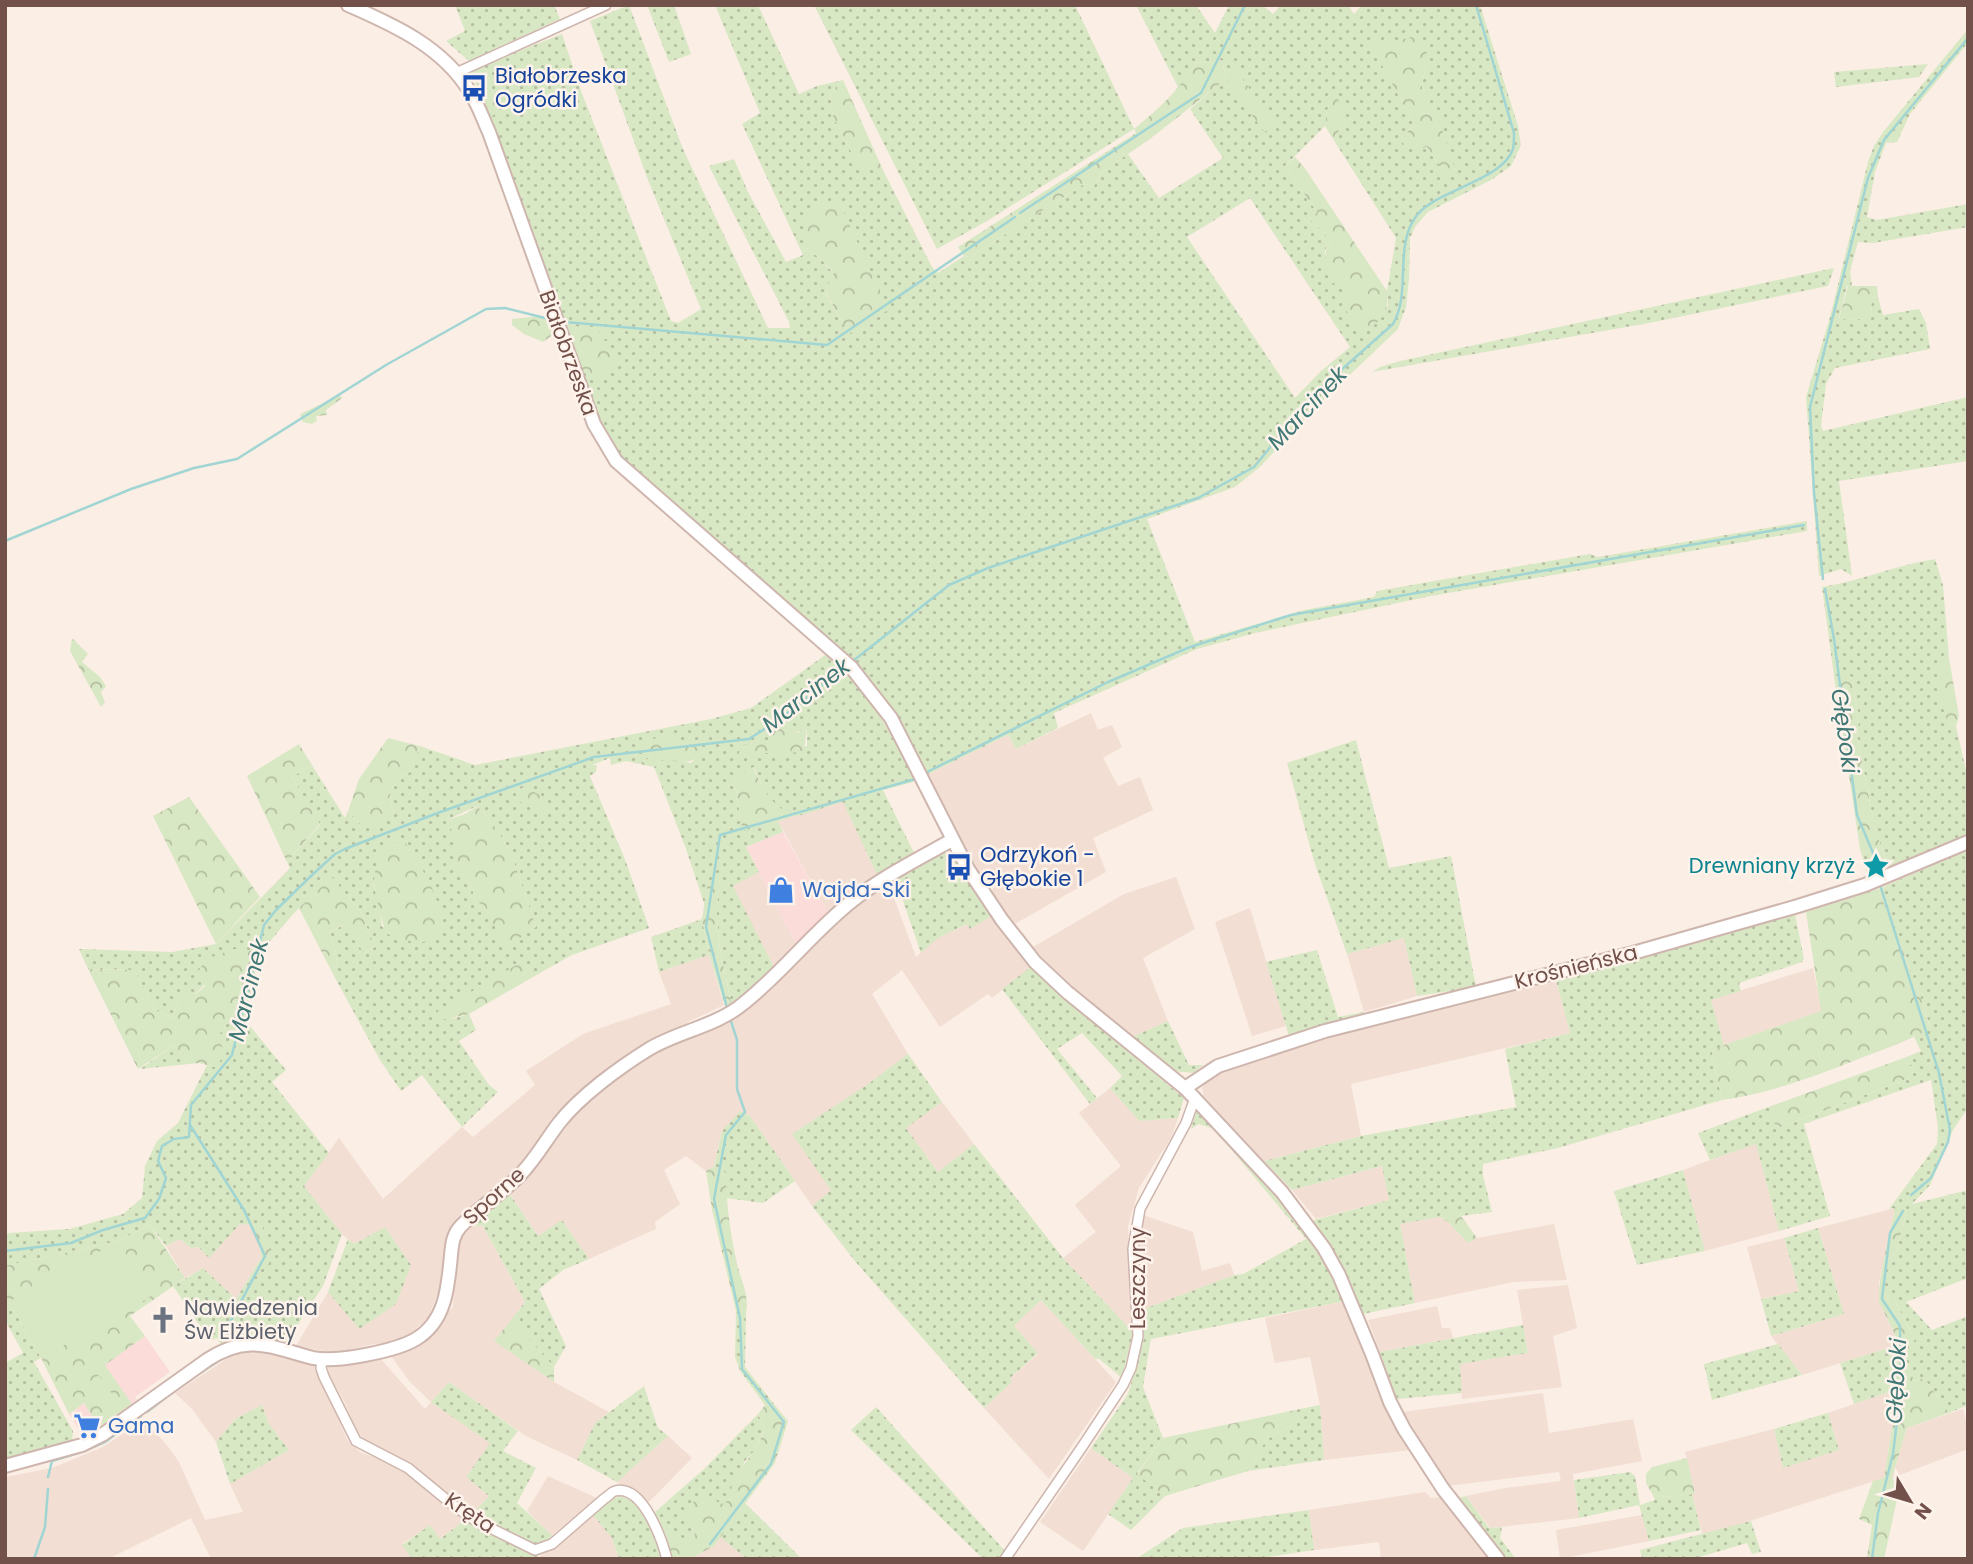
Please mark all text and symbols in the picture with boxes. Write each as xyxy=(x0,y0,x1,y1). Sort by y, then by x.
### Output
place label: Białobrzeska Ogródki xyxy=(495,61,627,114)
bus stop icon: Białobrzeska Ogródki xyxy=(459,73,489,103)
street label: Białobrzeska xyxy=(532,286,605,420)
water label: Marcinek xyxy=(1260,358,1355,457)
water label: Marcinek xyxy=(755,650,858,740)
water label: Głęboki xyxy=(1823,686,1867,776)
place label: Odrzykoń - Głębokie 1 xyxy=(980,840,1095,893)
place label: Drewniany krzyż xyxy=(1689,851,1855,880)
place icon: Drewniany krzyż xyxy=(1861,851,1891,881)
bus stop icon: Odrzykoń - Głębokie 1 xyxy=(944,852,974,882)
shop icon: Wajda-Ski xyxy=(766,875,796,905)
place label: Wajda-Ski xyxy=(802,875,910,904)
water label: Marcinek xyxy=(220,934,276,1045)
street label: Krośnieńska xyxy=(1511,937,1640,996)
street label: Sporne xyxy=(456,1160,531,1231)
street label: Leszczyny xyxy=(1123,1227,1152,1329)
place label: Nawiedzenia Św Elżbiety xyxy=(184,1293,318,1346)
church icon: Nawiedzenia Św Elżbiety xyxy=(148,1305,178,1335)
water label: Głęboki xyxy=(1878,1337,1914,1425)
supermarket icon: Gama xyxy=(72,1411,102,1441)
place label: Gama xyxy=(108,1411,174,1440)
north arrow xyxy=(1875,1466,1945,1536)
street label: Kręta xyxy=(439,1485,501,1540)
text: N xyxy=(1908,1497,1938,1525)

